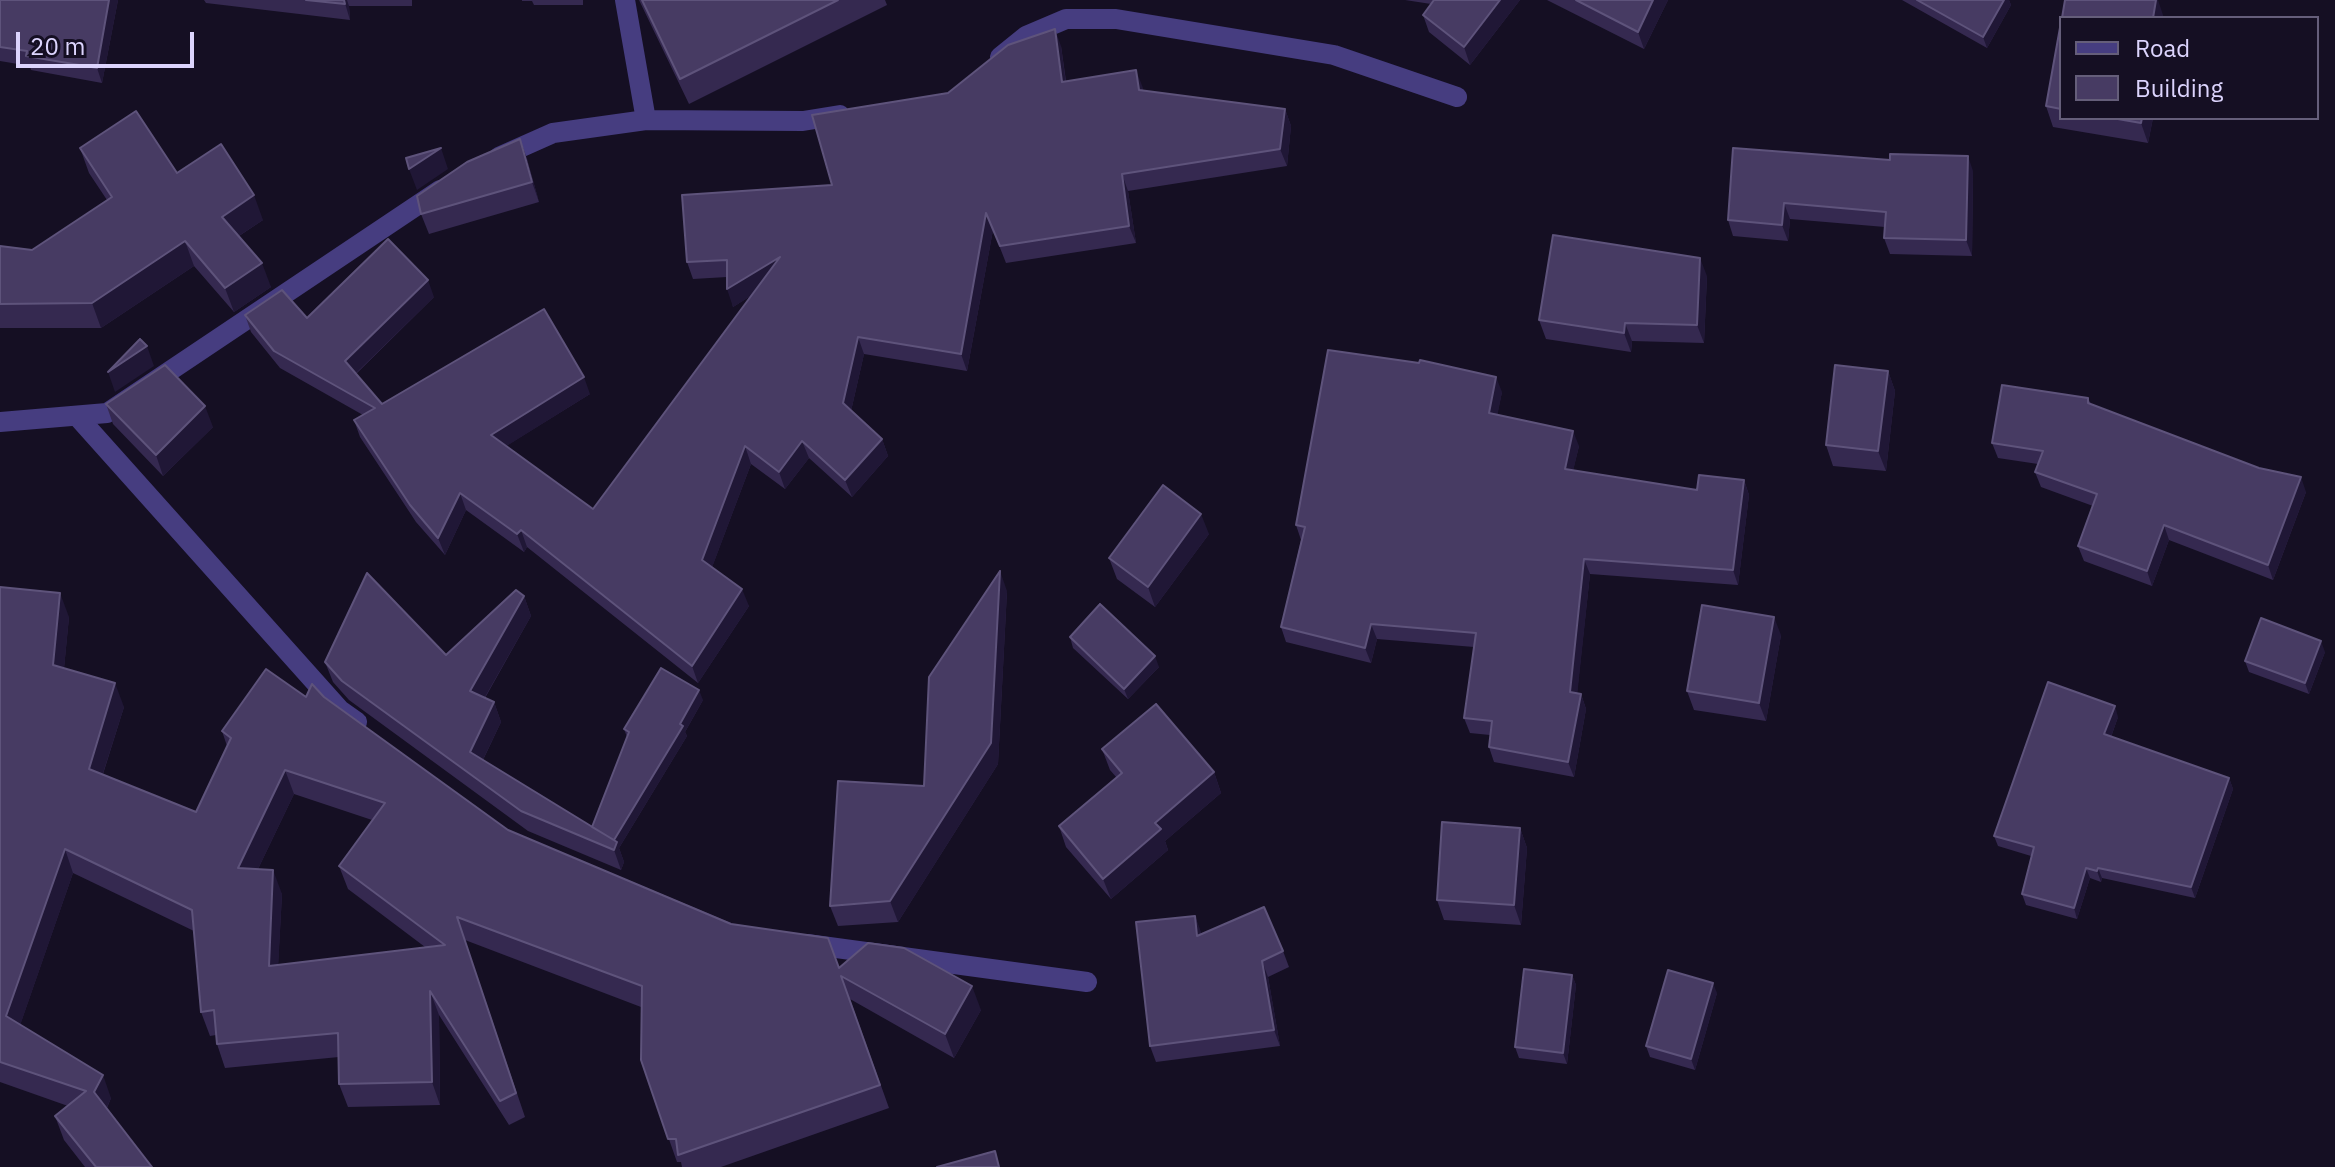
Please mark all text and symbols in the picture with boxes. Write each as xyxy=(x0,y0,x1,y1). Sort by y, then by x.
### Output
scale bar xyxy=(20,16,198,66)
legend xyxy=(2059,16,2319,120)
text: 20 m xyxy=(30,30,85,62)
text: Road xyxy=(2135,32,2190,64)
text: Building xyxy=(2135,72,2223,104)

